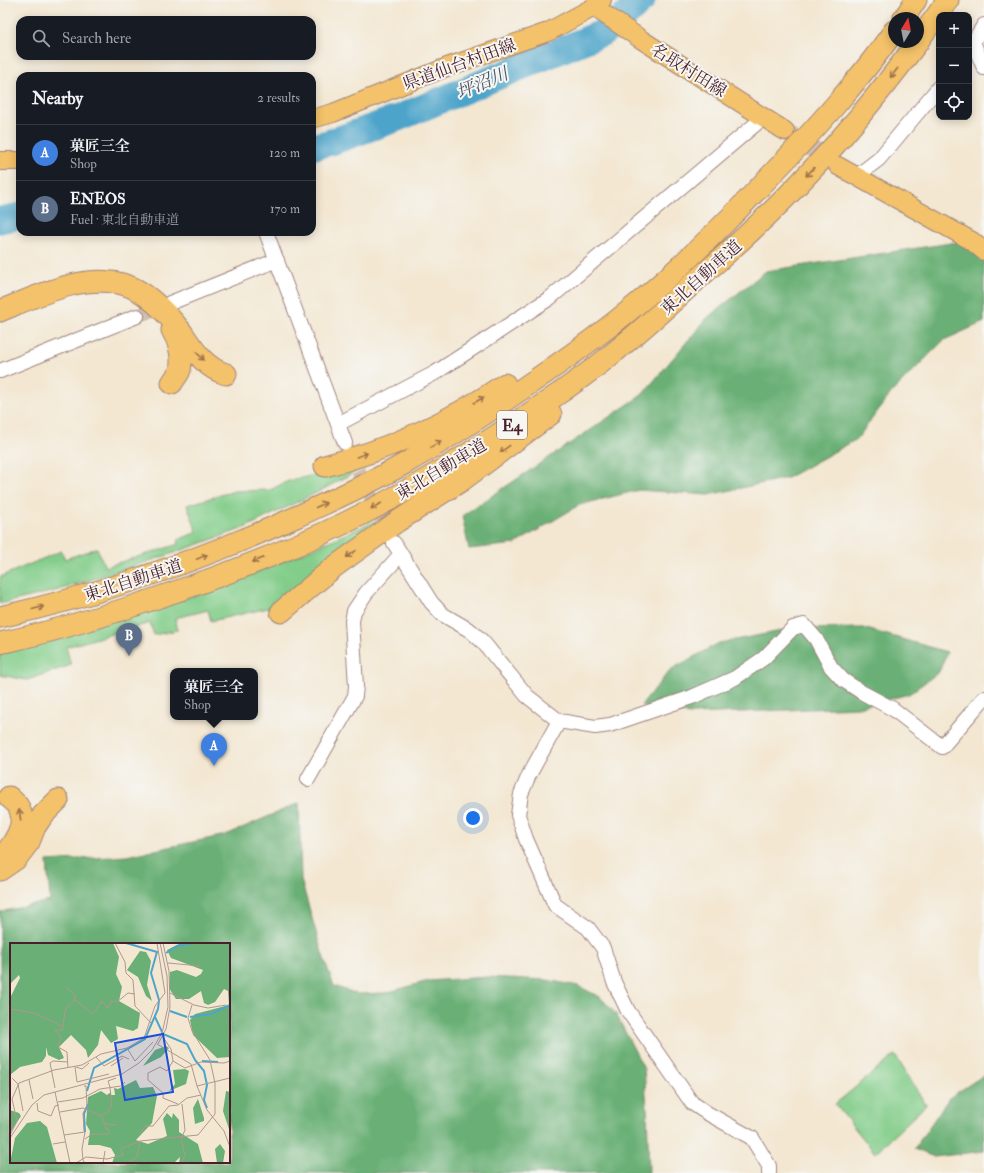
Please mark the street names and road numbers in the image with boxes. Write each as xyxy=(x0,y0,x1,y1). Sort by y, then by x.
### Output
street label: 県道仙台村田線 xyxy=(400,34,519,95)
street label: 名取村田線 xyxy=(647,39,730,102)
street label: 東北自動車道 xyxy=(656,235,746,319)
road number: E4 xyxy=(497,411,527,439)
street label: 東北自動車道 xyxy=(392,434,490,505)
street label: 東北自動車道 xyxy=(81,555,185,606)

